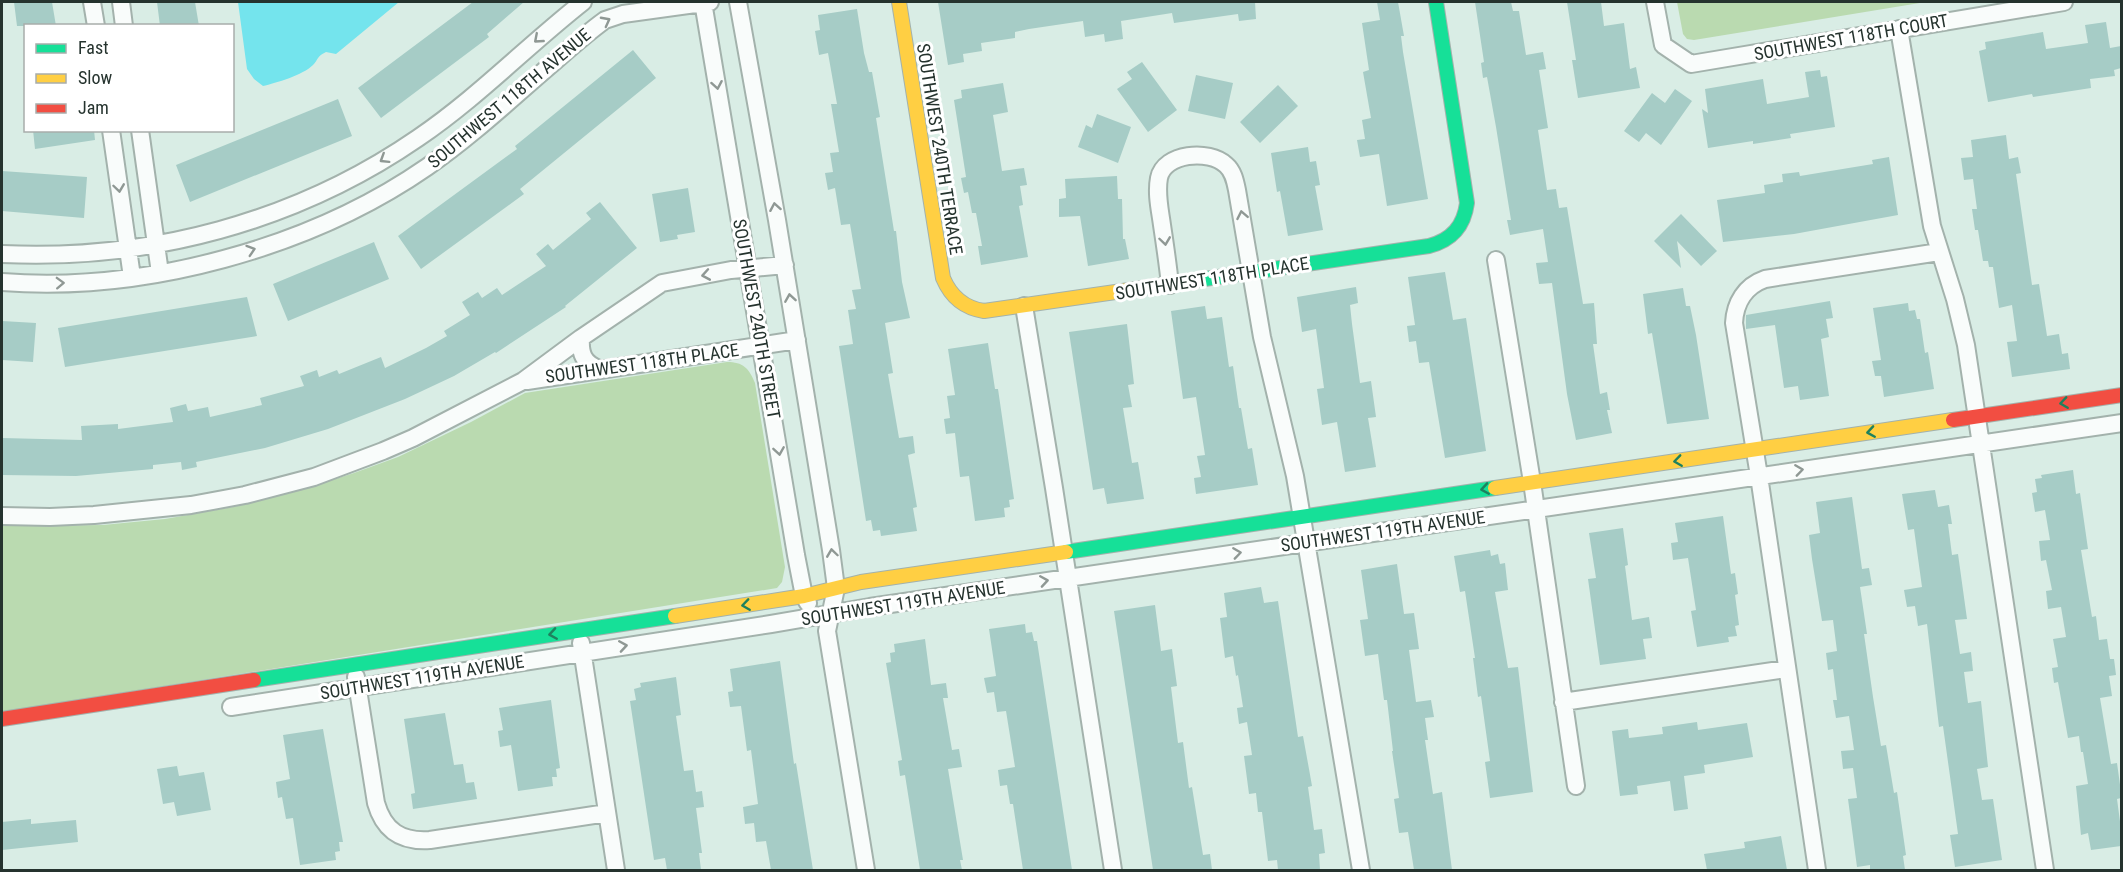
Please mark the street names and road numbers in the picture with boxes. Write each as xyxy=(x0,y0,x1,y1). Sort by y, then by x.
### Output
street label: SOUTHWEST 118TH COURT xyxy=(1752,10,1950,64)
street label: SOUTHWEST 118TH AVENUE xyxy=(423,24,595,172)
street label: SOUTHWEST 240TH TERRACE xyxy=(913,42,967,256)
street label: SOUTHWEST 240TH STREET xyxy=(729,217,785,421)
street label: SOUTHWEST 118TH PLACE xyxy=(1114,252,1310,304)
street label: SOUTHWEST 118TH PLACE xyxy=(544,339,740,387)
street label: SOUTHWEST 119TH AVENUE xyxy=(1279,506,1487,556)
street label: SOUTHWEST 119TH AVENUE xyxy=(800,577,1006,629)
street label: SOUTHWEST 119TH AVENUE xyxy=(319,651,525,703)

